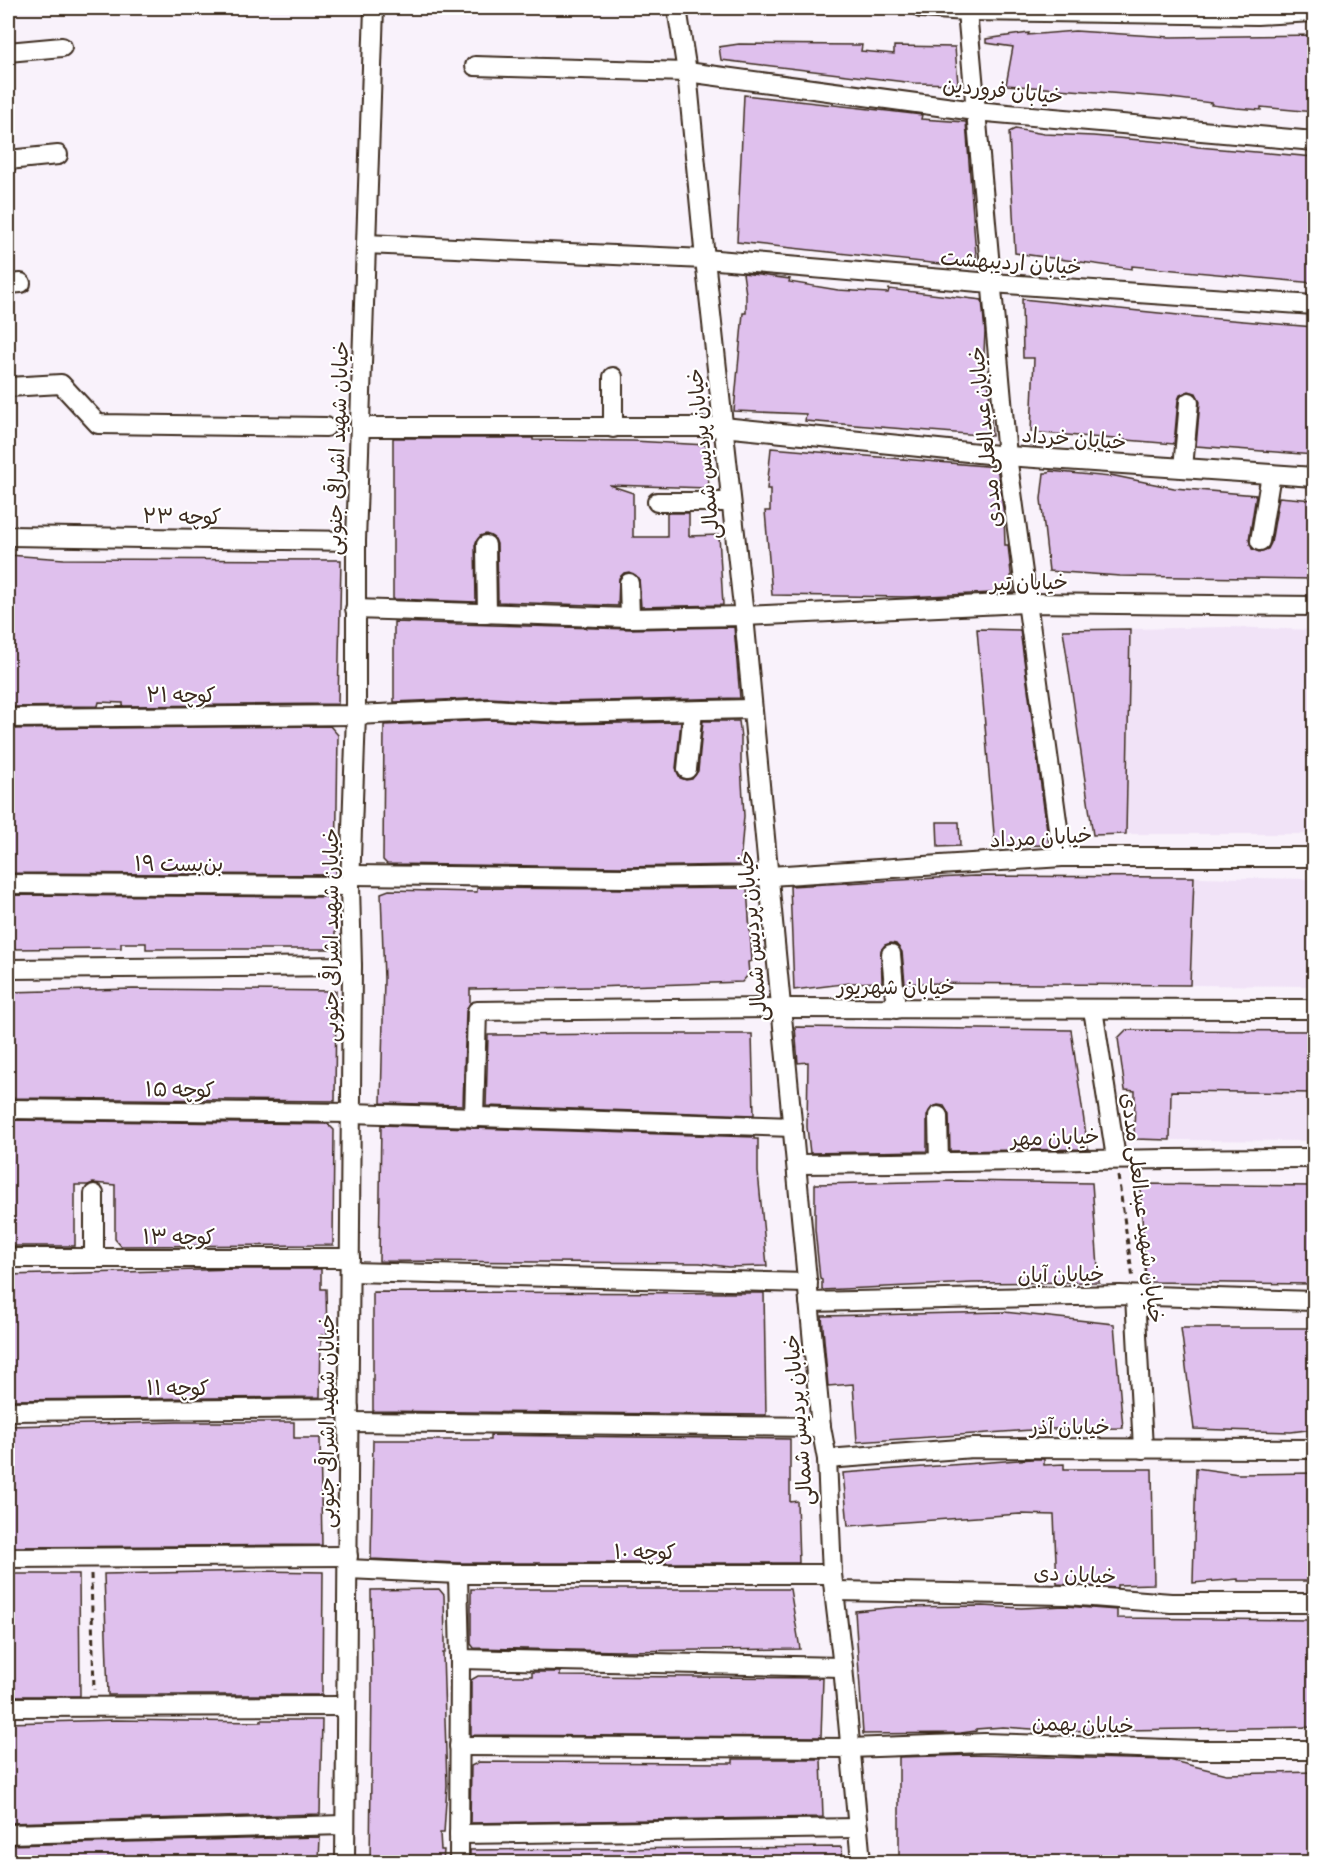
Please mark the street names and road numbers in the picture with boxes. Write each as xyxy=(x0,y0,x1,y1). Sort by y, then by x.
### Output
street label: خیابان فروردین xyxy=(941,71,1064,110)
street label: خیابان اردیبهشت xyxy=(939,245,1083,280)
street label: خیابان شهید اشراقی جنوبی xyxy=(321,340,355,556)
street label: خیابان عبدالعلی مددی xyxy=(963,345,1009,529)
street label: خیابان پردیس شمالی xyxy=(682,367,726,541)
street label: خیابان خرداد xyxy=(1021,422,1127,455)
street label: کوچه ۲۳ xyxy=(142,503,222,530)
street label: خیابان تیر xyxy=(988,569,1068,596)
street label: کوچه ۲۱ xyxy=(146,682,216,708)
street label: خیابان مرداد xyxy=(989,822,1093,853)
street label: خیابان شهید اشراقی جنوبی xyxy=(318,828,345,1042)
street label: خیابان پردیس شمالی xyxy=(732,849,774,1023)
street label: بن‌بست ۱۹ xyxy=(135,851,223,877)
street label: خیابان شهریور xyxy=(835,974,955,1000)
street label: کوچه ۱۵ xyxy=(145,1076,215,1103)
street label: خیابان شهید عبدالعلی مددی xyxy=(1114,1091,1170,1325)
street label: خیابان مهر xyxy=(1008,1123,1100,1152)
street label: کوچه ۱۳ xyxy=(143,1224,215,1250)
street label: خیابان آبان xyxy=(1017,1261,1105,1288)
street label: خیابان شهید اشراقی جنوبی xyxy=(314,1314,341,1528)
street label: خیابان پردیس شمالی xyxy=(778,1333,820,1507)
street label: کوچه ۱۱ xyxy=(147,1375,209,1401)
street label: خیابان آذر xyxy=(1028,1414,1110,1440)
street label: کوچه ۱۰ xyxy=(614,1539,676,1565)
street label: خیابان دی xyxy=(1033,1559,1117,1590)
street label: خیابان بهمن xyxy=(1032,1710,1134,1739)

